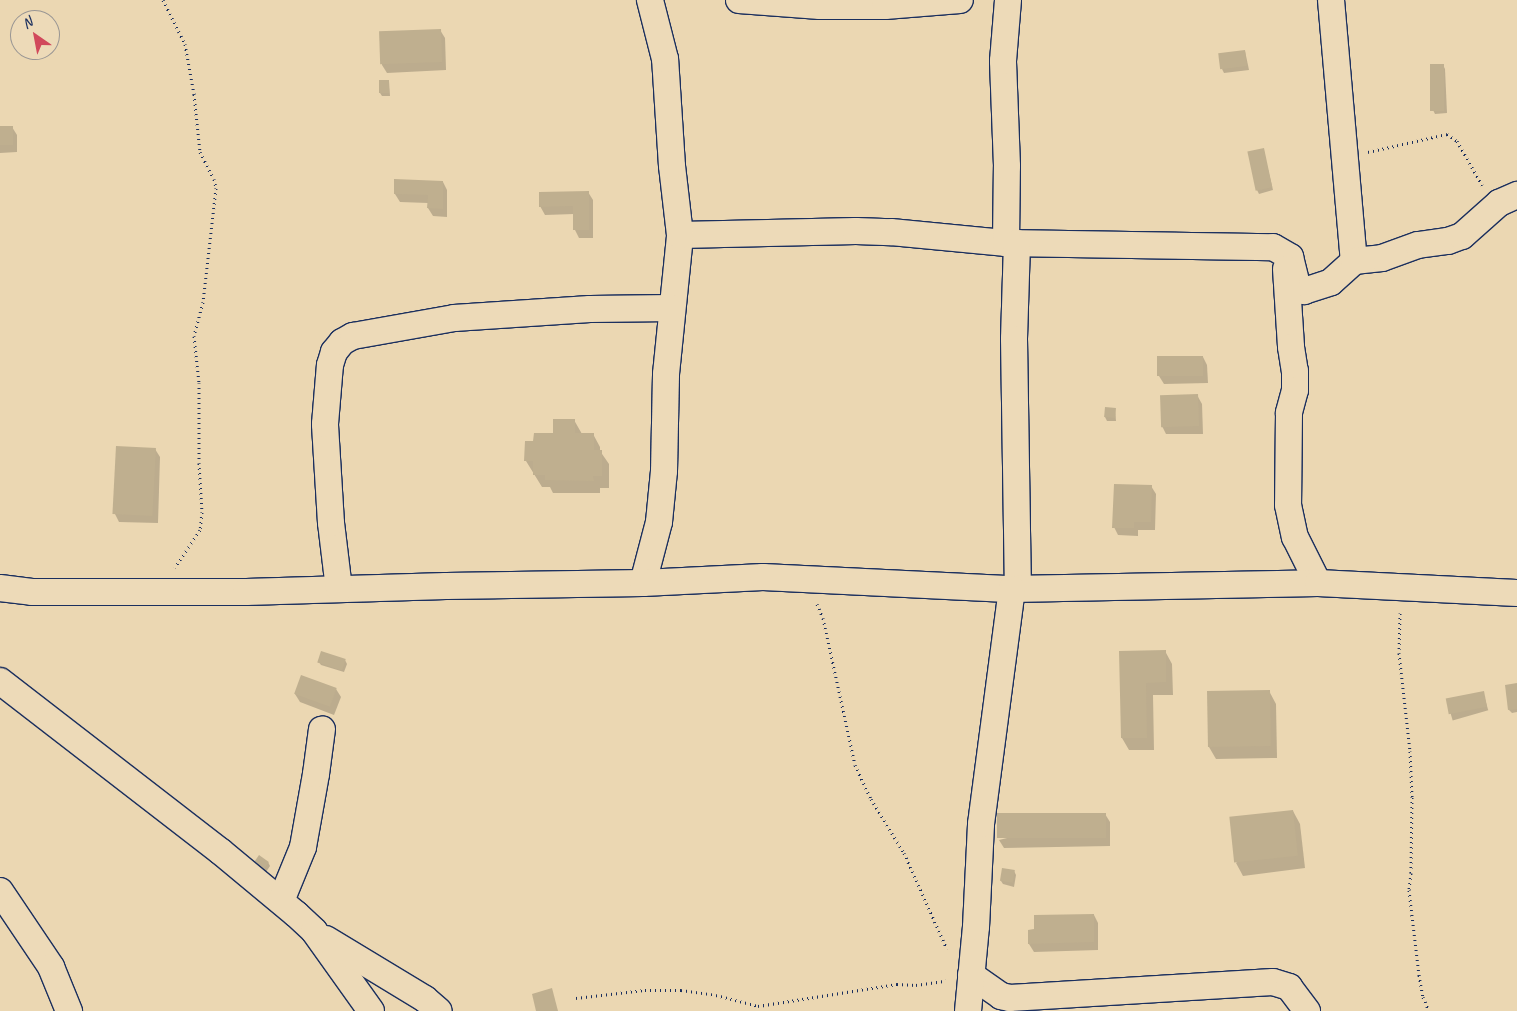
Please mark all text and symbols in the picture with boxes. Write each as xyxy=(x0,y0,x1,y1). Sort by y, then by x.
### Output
north arrow xyxy=(10,10,60,60)
text: N xyxy=(19,13,35,32)

